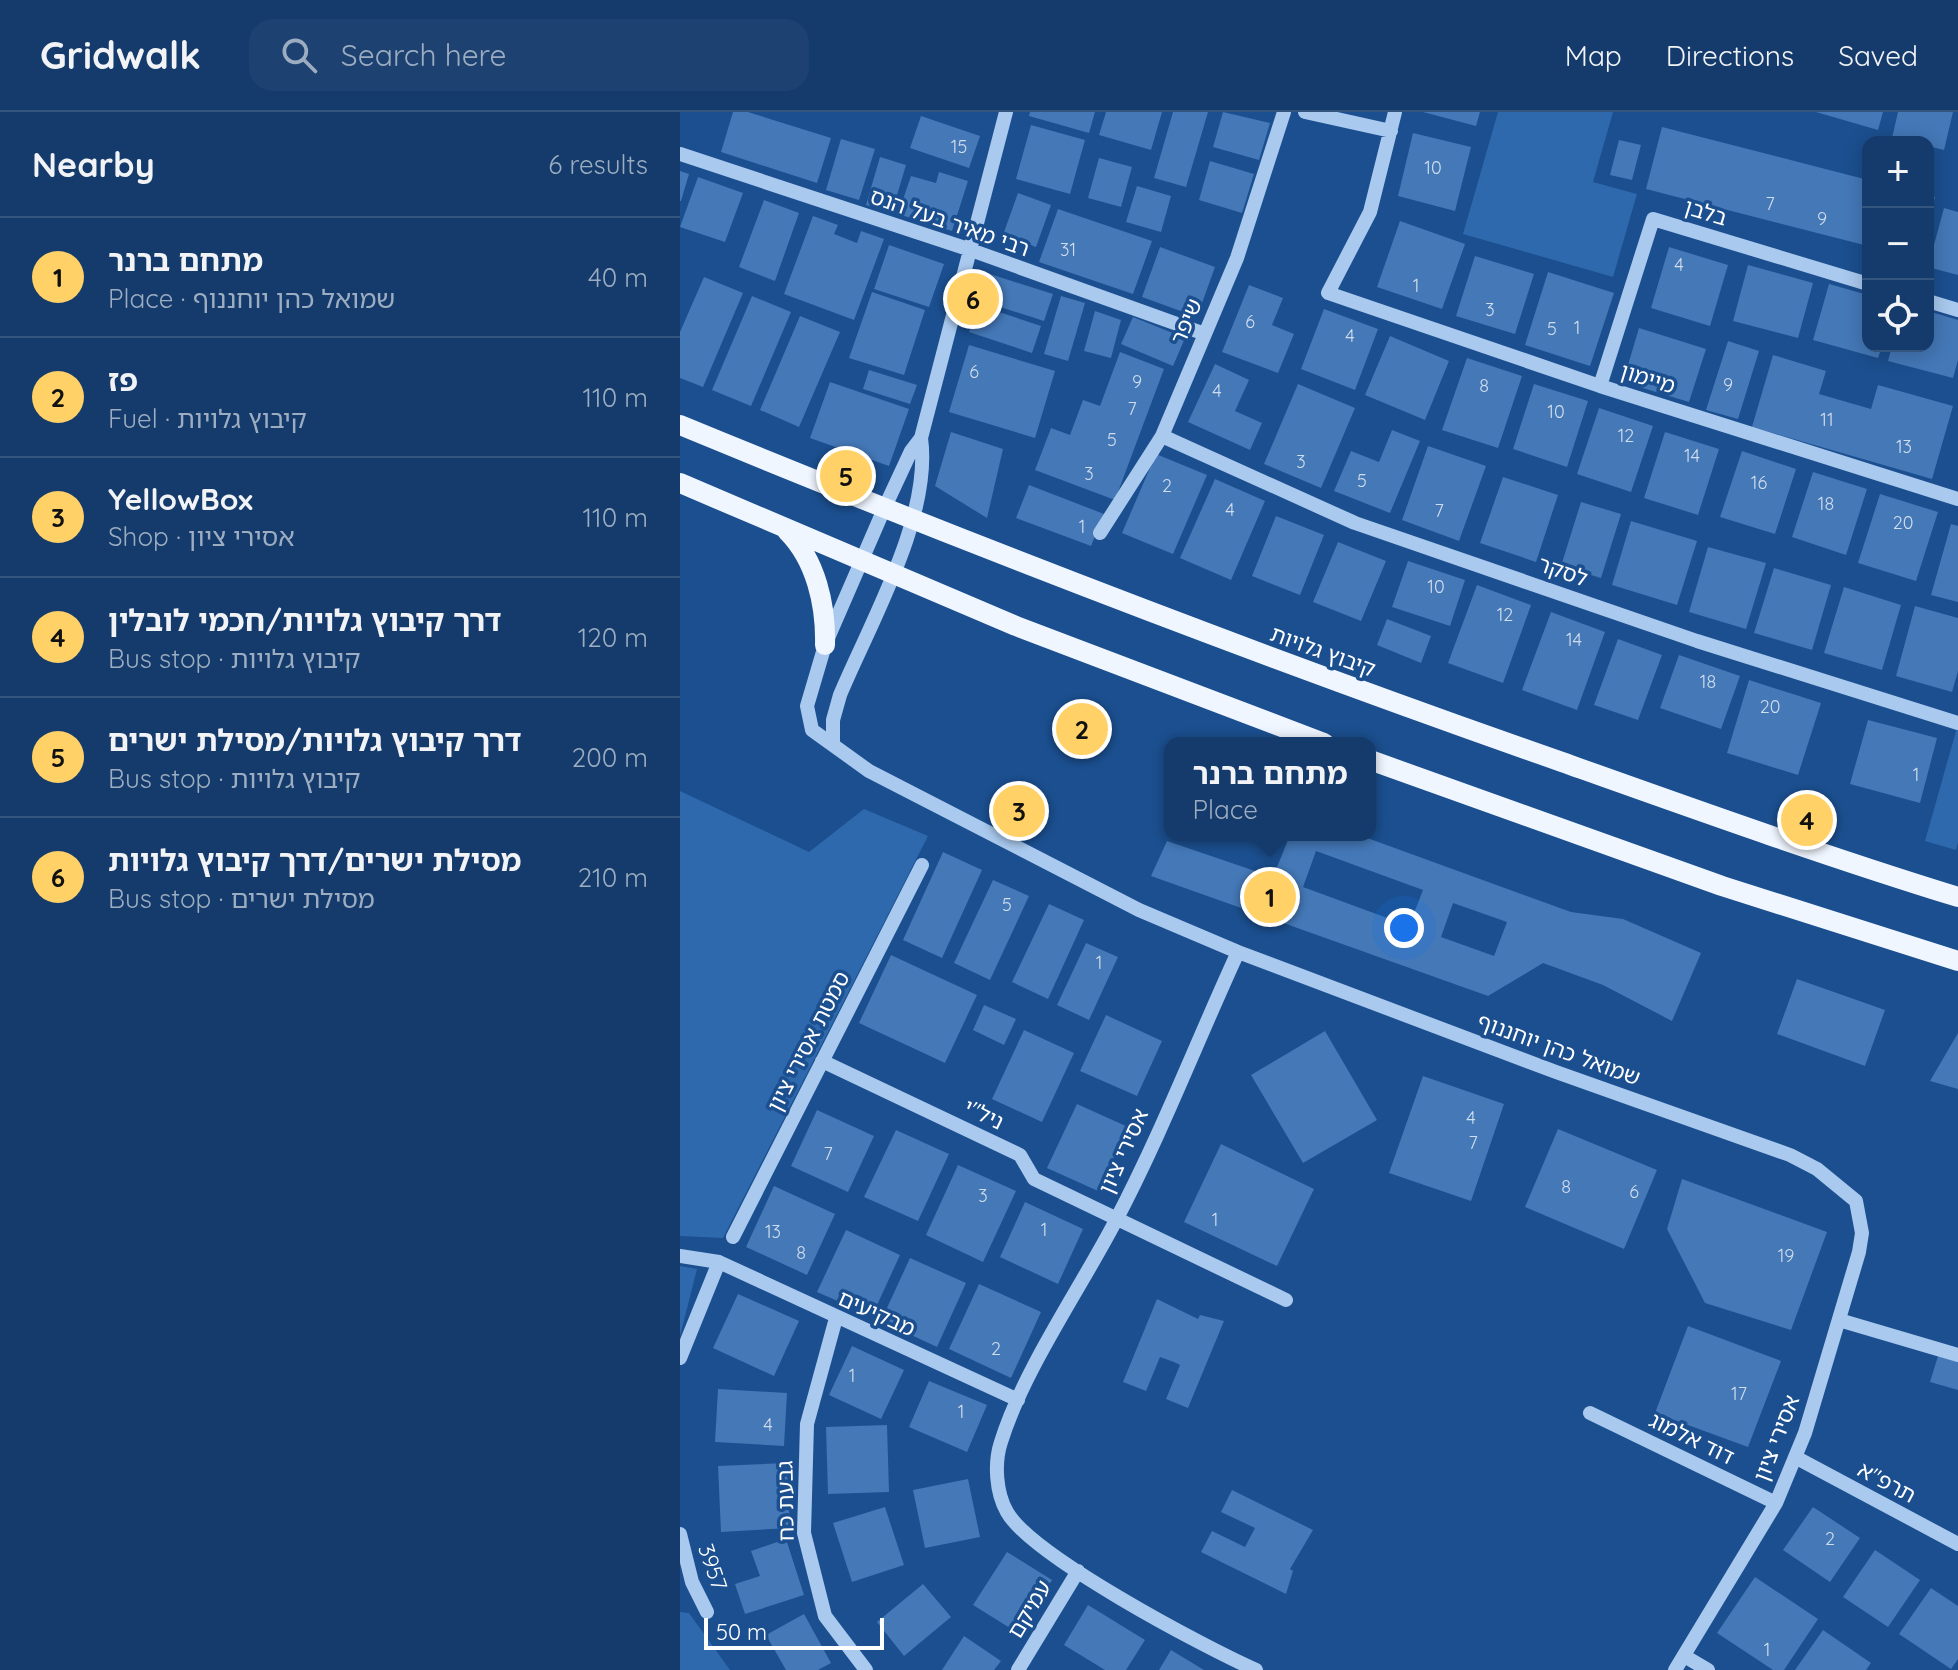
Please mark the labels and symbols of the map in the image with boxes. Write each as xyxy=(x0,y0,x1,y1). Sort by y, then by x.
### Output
house number: 15 xyxy=(951,135,967,158)
house number: 10 xyxy=(1424,156,1442,179)
street label: רבי מאיר בעל הנס xyxy=(867,182,1033,262)
street label: בלבן xyxy=(1681,192,1731,232)
house number: 7 xyxy=(1765,192,1775,215)
house number: 9 xyxy=(1817,207,1827,230)
house number: 31 xyxy=(1060,238,1076,261)
house number: 4 xyxy=(1674,253,1684,276)
pin: 6 xyxy=(947,269,999,329)
house number: 1 xyxy=(1413,274,1419,297)
street label: שיפר xyxy=(1164,294,1208,348)
house number: 3 xyxy=(1485,298,1495,321)
house number: 6 xyxy=(1245,310,1255,333)
house number: 1 xyxy=(1574,316,1580,339)
house number: 5 xyxy=(1547,317,1557,340)
house number: 4 xyxy=(1345,324,1355,347)
street label: מיימון xyxy=(1617,356,1679,400)
house number: 6 xyxy=(969,360,979,383)
house number: 9 xyxy=(1132,370,1142,393)
house number: 9 xyxy=(1723,373,1733,396)
house number: 8 xyxy=(1479,374,1489,397)
house number: 4 xyxy=(1212,379,1222,402)
house number: 7 xyxy=(1127,397,1137,420)
house number: 10 xyxy=(1547,400,1565,423)
house number: 11 xyxy=(1820,408,1834,431)
house number: 12 xyxy=(1618,424,1634,447)
house number: 5 xyxy=(1107,428,1117,451)
house number: 13 xyxy=(1896,435,1912,458)
house number: 14 xyxy=(1684,444,1700,467)
pin: 5 xyxy=(820,446,872,506)
house number: 3 xyxy=(1296,450,1306,473)
house number: 3 xyxy=(1084,462,1094,485)
house number: 5 xyxy=(1357,469,1367,492)
house number: 16 xyxy=(1751,471,1767,494)
house number: 2 xyxy=(1162,474,1172,497)
house number: 18 xyxy=(1818,492,1834,515)
house number: 4 xyxy=(1225,498,1235,521)
house number: 7 xyxy=(1434,499,1444,522)
house number: 20 xyxy=(1893,511,1913,534)
house number: 1 xyxy=(1079,515,1085,538)
street label: לסקר xyxy=(1535,550,1591,592)
house number: 10 xyxy=(1427,575,1445,598)
house number: 12 xyxy=(1497,603,1513,626)
street label: קיבוץ גלויות xyxy=(1267,619,1380,683)
house number: 14 xyxy=(1566,628,1582,651)
house number: 18 xyxy=(1700,670,1716,693)
house number: 20 xyxy=(1760,695,1780,718)
pin: 2 xyxy=(1056,699,1108,759)
house number: 1 xyxy=(1913,763,1919,786)
pin: 3 xyxy=(993,781,1045,841)
pin: 4 xyxy=(1781,790,1833,850)
pin: 1 xyxy=(1244,867,1296,927)
house number: 5 xyxy=(1002,893,1012,916)
your location xyxy=(1384,908,1424,948)
house number: 1 xyxy=(1096,951,1102,974)
street label: סמטת אסירי ציון xyxy=(761,966,855,1116)
street label: שמואל כהן יוחננוף xyxy=(1474,1007,1644,1091)
street label: ניל"י xyxy=(959,1092,1009,1136)
street label: אסירי ציון xyxy=(1092,1104,1154,1198)
house number: 4 xyxy=(1466,1106,1476,1129)
house number: 7 xyxy=(1468,1131,1478,1154)
house number: 7 xyxy=(823,1142,833,1165)
house number: 8 xyxy=(1561,1175,1571,1198)
house number: 6 xyxy=(1629,1180,1639,1203)
house number: 3 xyxy=(978,1184,988,1207)
house number: 1 xyxy=(1212,1208,1218,1231)
house number: 1 xyxy=(1041,1218,1047,1241)
house number: 13 xyxy=(765,1220,781,1243)
house number: 8 xyxy=(796,1241,806,1264)
house number: 19 xyxy=(1778,1244,1794,1267)
street label: מבקיעים xyxy=(834,1284,920,1342)
house number: 2 xyxy=(991,1337,1001,1360)
house number: 1 xyxy=(849,1364,855,1387)
house number: 17 xyxy=(1731,1382,1747,1405)
street label: אסירי ציון xyxy=(1747,1391,1805,1485)
house number: 1 xyxy=(958,1400,964,1423)
street label: דוד אלמוג xyxy=(1645,1405,1739,1471)
house number: 4 xyxy=(763,1413,773,1436)
street label: תרפ"א xyxy=(1853,1455,1921,1509)
street label: גבעת כח xyxy=(770,1460,800,1542)
house number: 2 xyxy=(1825,1527,1835,1550)
street label: 3957 xyxy=(692,1540,734,1594)
street label: עמיקם xyxy=(1001,1575,1057,1643)
scale bar xyxy=(704,1614,884,1650)
house number: 1 xyxy=(1764,1638,1770,1661)

